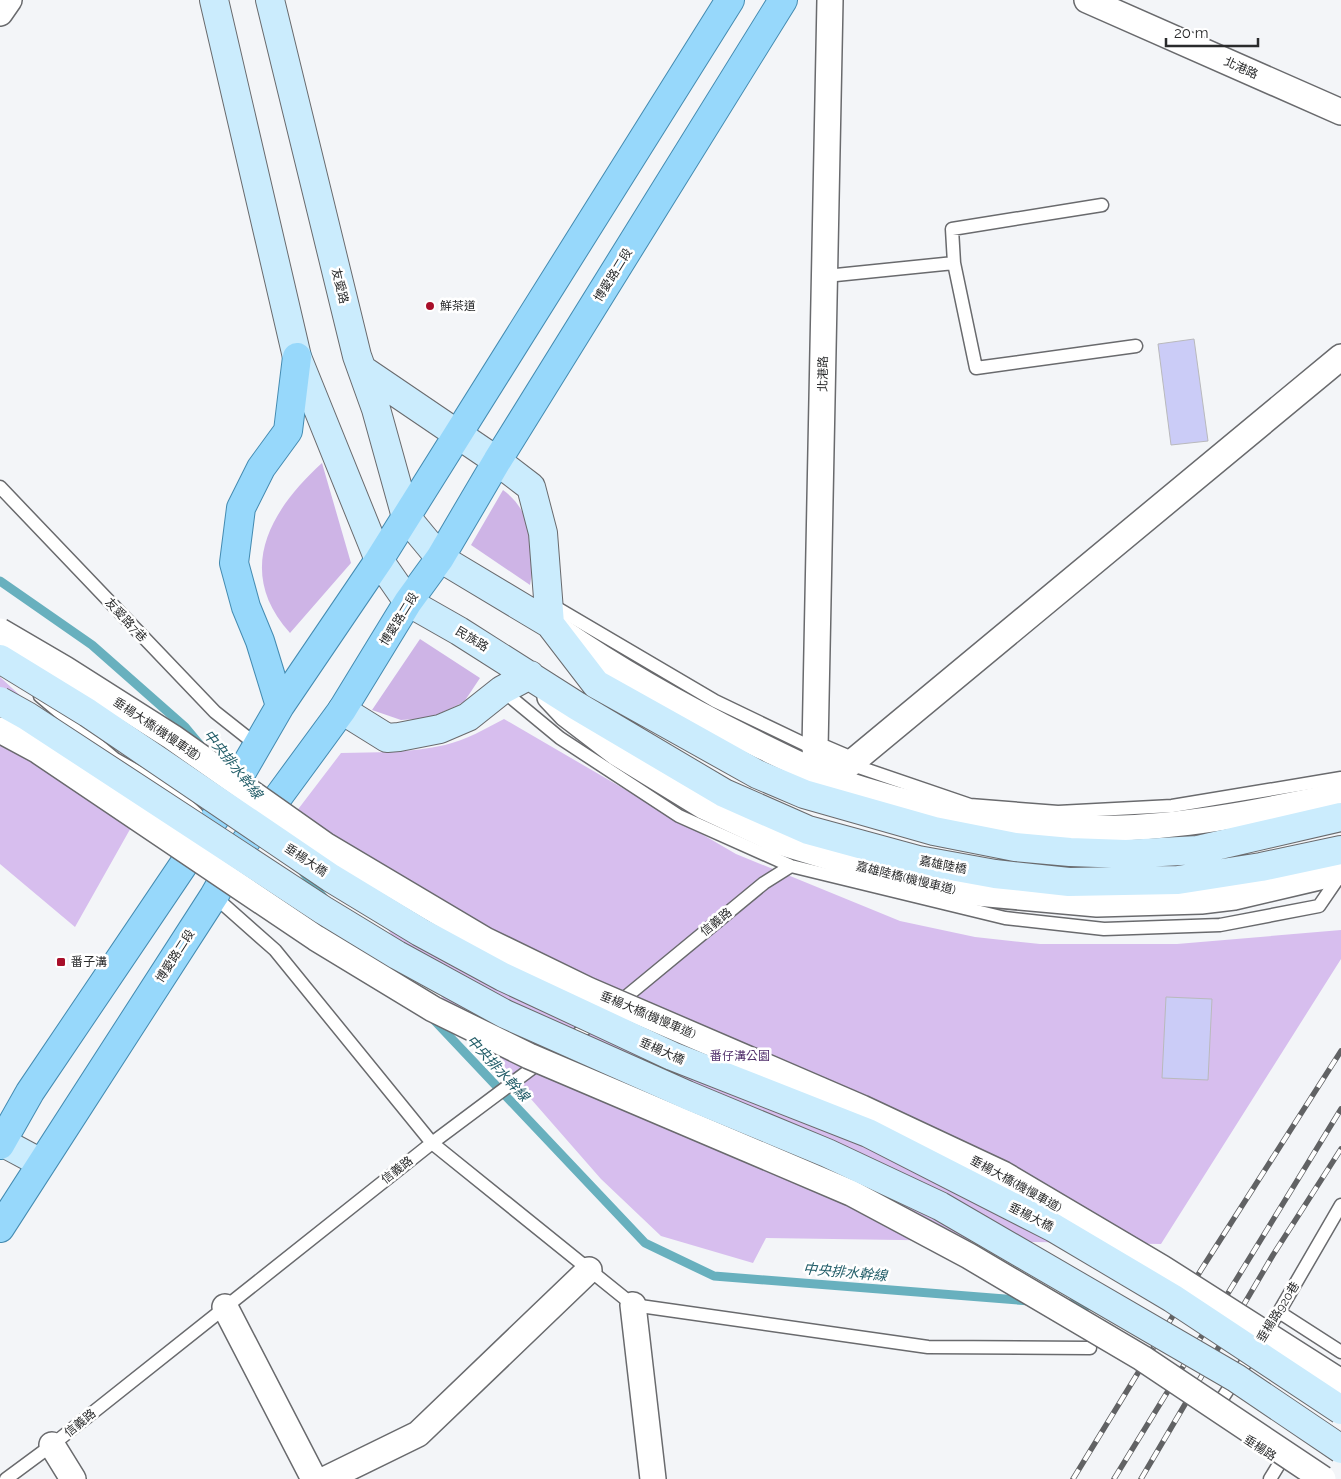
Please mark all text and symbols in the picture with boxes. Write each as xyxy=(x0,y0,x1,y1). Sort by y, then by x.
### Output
scale bar xyxy=(1166,15,1258,47)
text: 20 m xyxy=(1174,24,1209,42)
street label: 北港路 xyxy=(1222,54,1260,82)
street label: 博愛路二段 xyxy=(591,246,635,304)
street label: 友愛路 xyxy=(329,267,351,305)
place label: 鮮茶道 xyxy=(440,299,476,313)
marker: 鮮茶道 xyxy=(424,300,436,312)
street label: 北港路 xyxy=(816,356,830,392)
street label: 博愛路二段 xyxy=(377,590,421,648)
street label: 友愛路7巷 xyxy=(102,595,150,645)
street label: 民族路 xyxy=(453,624,491,654)
street label: 垂楊大橋(機慢車道) xyxy=(111,695,203,763)
water label: 中央排水幹線 xyxy=(200,726,267,803)
street label: 垂楊大橋 xyxy=(282,841,330,879)
street label: 嘉雄陸橋 xyxy=(918,854,968,876)
street label: 嘉雄陸橋(機慢車道) xyxy=(855,859,957,897)
street label: 信義路 xyxy=(698,905,734,939)
street label: 博愛路二段 xyxy=(153,927,197,985)
place label: 番子溝 xyxy=(71,955,107,969)
marker: 番子溝 xyxy=(55,956,67,968)
street label: 垂楊大橋(機慢車道) xyxy=(598,989,698,1041)
water label: 中央排水幹線 xyxy=(464,1032,534,1106)
street label: 垂楊大橋 xyxy=(637,1035,687,1067)
park label: 番仔溝公園 xyxy=(710,1049,770,1063)
street label: 信義路 xyxy=(379,1153,415,1187)
street label: 垂楊大橋(機慢車道) xyxy=(968,1153,1064,1215)
street label: 垂楊大橋 xyxy=(1006,1200,1056,1234)
water label: 中央排水幹線 xyxy=(802,1260,890,1284)
street label: 垂楊路920巷 xyxy=(1254,1279,1302,1345)
street label: 信義路 xyxy=(62,1406,98,1440)
street label: 垂楊路 xyxy=(1241,1432,1279,1464)

